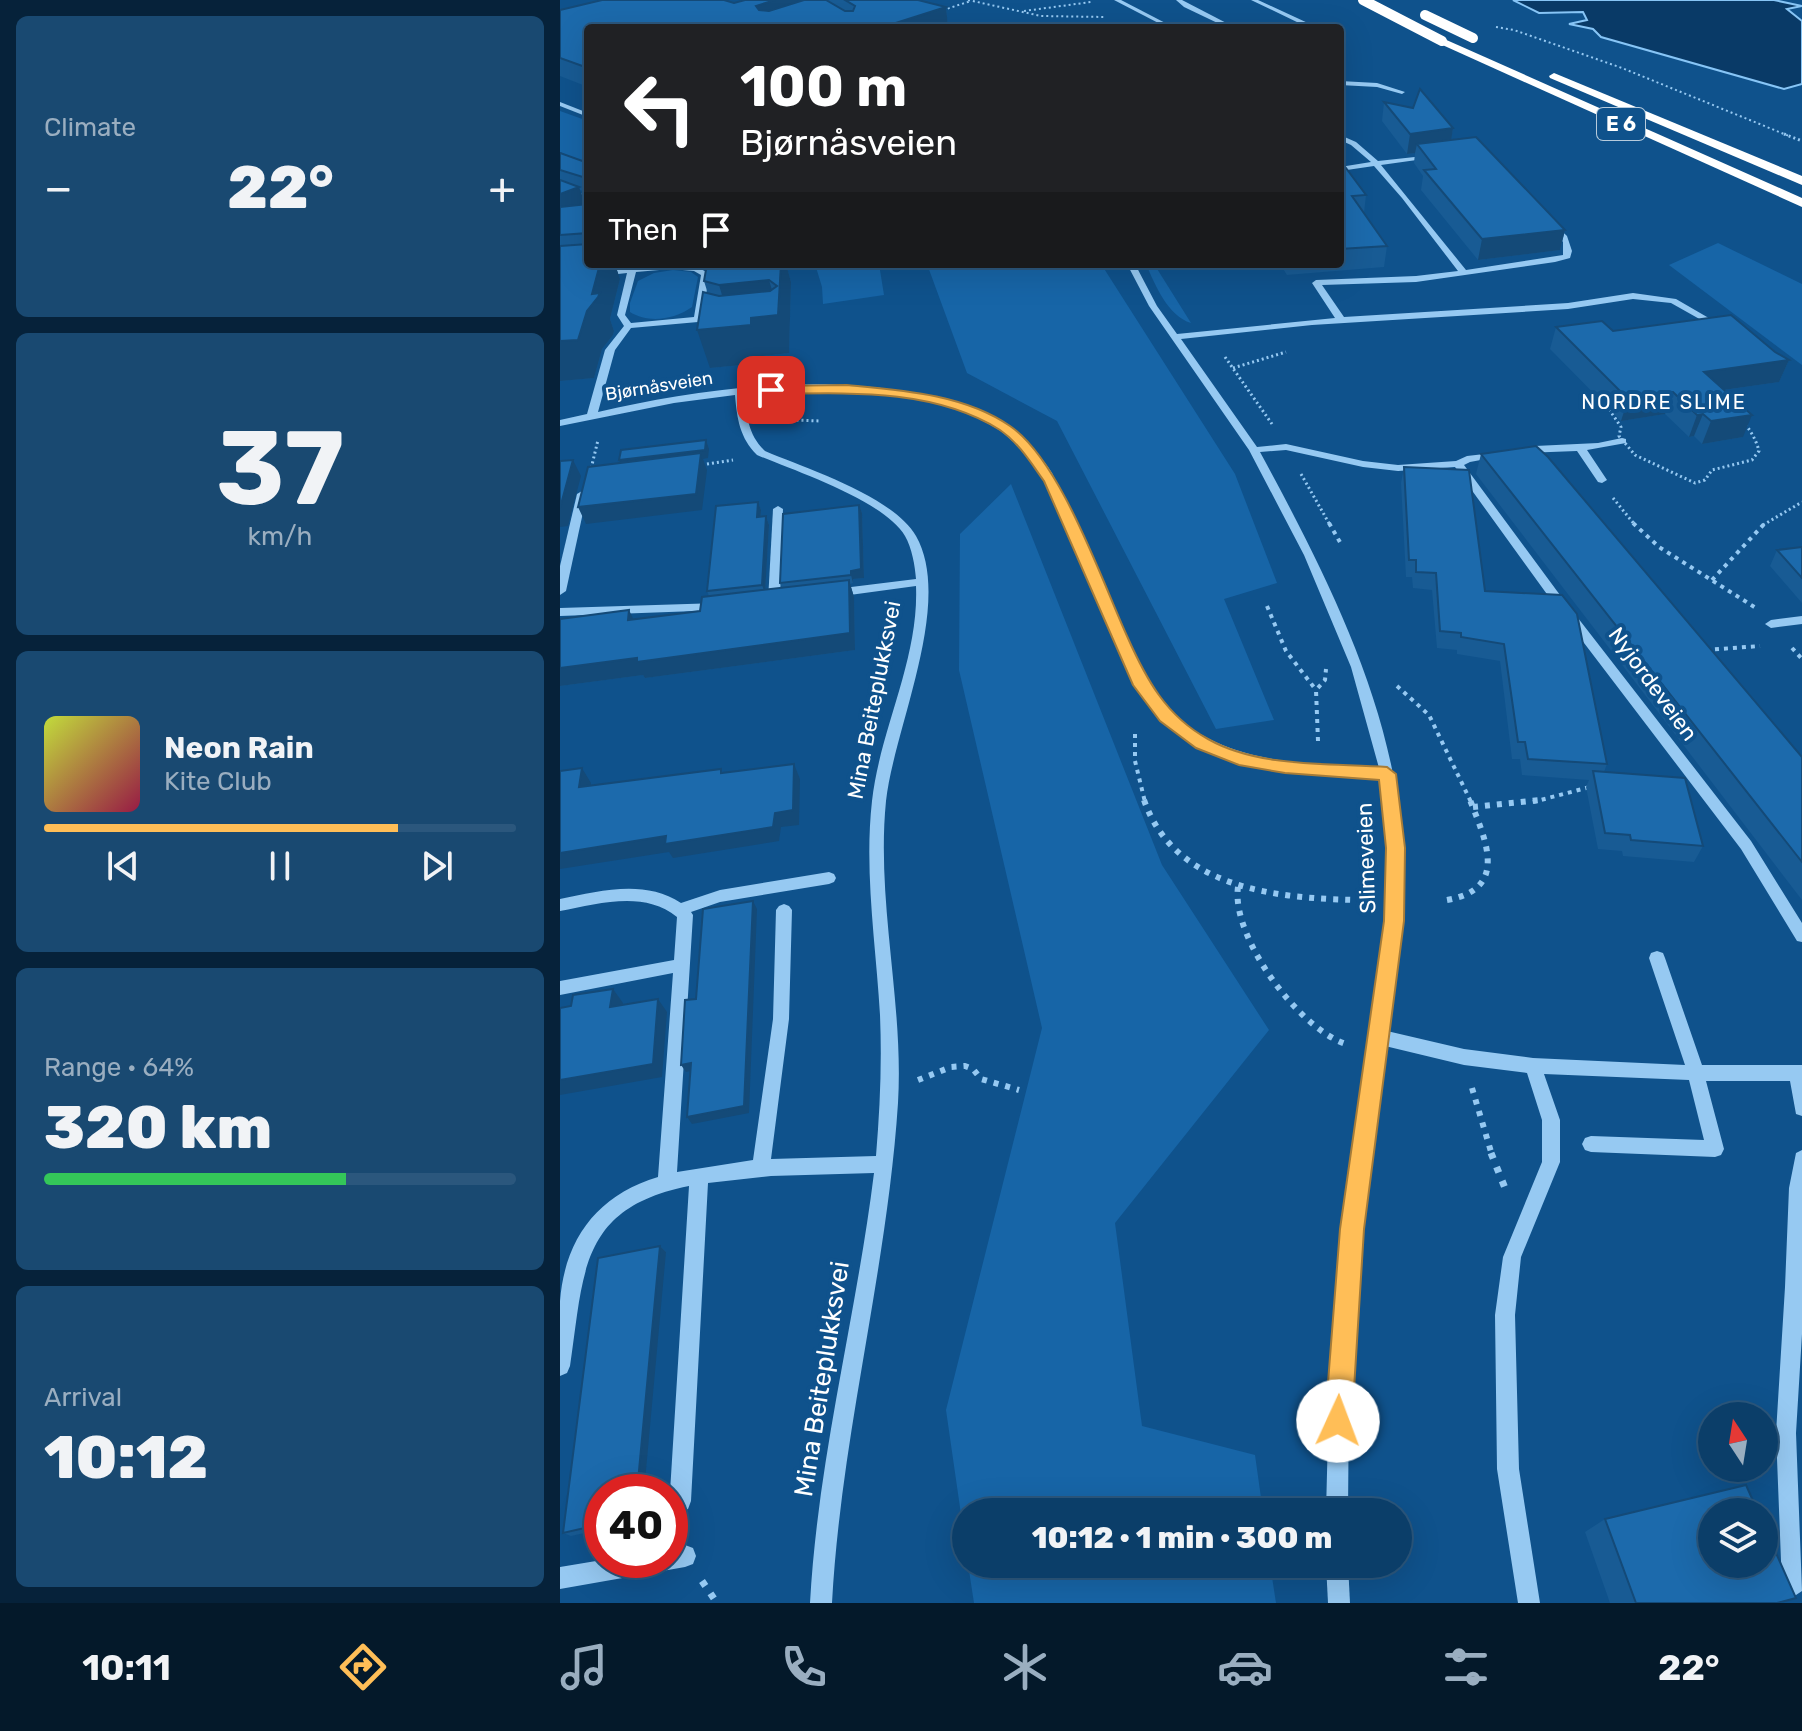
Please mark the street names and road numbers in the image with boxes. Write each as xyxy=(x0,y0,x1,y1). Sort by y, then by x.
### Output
road number: E 6 xyxy=(1597,108,1645,140)
street label: Bjørnåsveien xyxy=(604,367,714,405)
street label: Mina Beiteplukksvei xyxy=(842,599,906,801)
street label: Nyjordeveien xyxy=(1603,622,1703,746)
street label: Slimeveien xyxy=(1351,802,1381,914)
street label: Mina Beiteplukksvei xyxy=(788,1259,856,1499)

